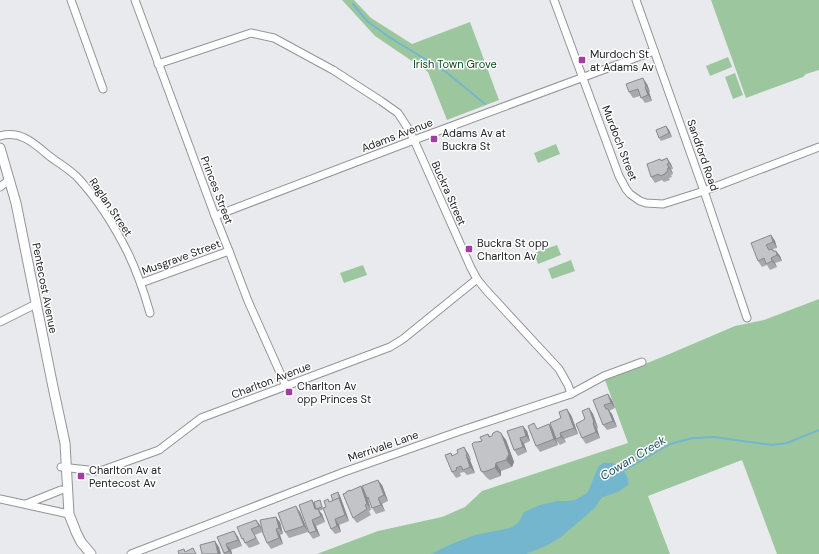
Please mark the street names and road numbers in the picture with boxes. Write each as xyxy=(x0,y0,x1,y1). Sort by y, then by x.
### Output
street label: Murdoch Street xyxy=(599,103,641,183)
street label: Adams Avenue xyxy=(359,115,435,155)
street label: Sandford Road xyxy=(684,117,722,193)
street label: Princes Street xyxy=(198,154,236,226)
street label: Buckra Street xyxy=(429,159,469,227)
street label: Raglan Street xyxy=(86,175,136,239)
street label: Musgrave Street xyxy=(140,236,222,278)
street label: Pentecost Avenue xyxy=(29,242,61,334)
street label: Charlton Avenue xyxy=(229,358,313,402)
street label: Merrivale Lane xyxy=(346,427,420,465)

